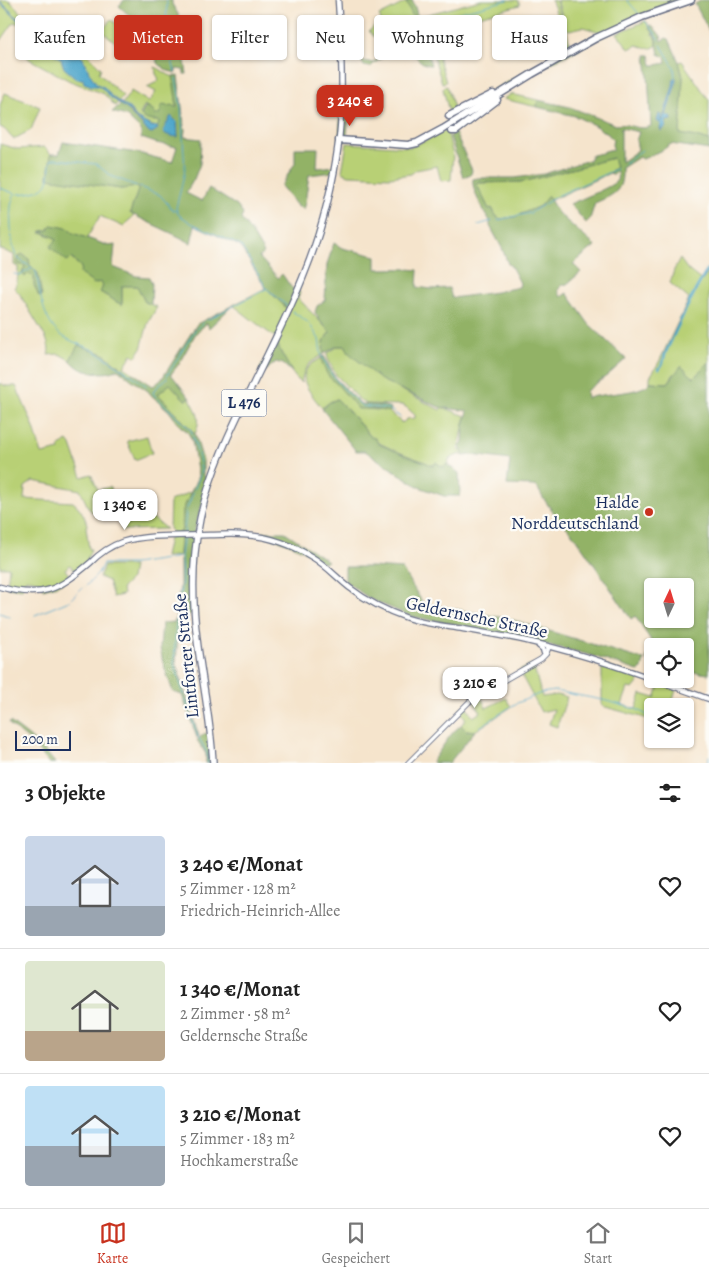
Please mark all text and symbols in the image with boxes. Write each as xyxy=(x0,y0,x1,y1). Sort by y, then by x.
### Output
chip: Kaufen xyxy=(15,15,104,60)
chip: Mieten xyxy=(114,15,202,60)
chip: Filter xyxy=(212,15,287,60)
chip: Neu xyxy=(297,15,364,60)
chip: Wohnung xyxy=(374,15,482,60)
chip: Haus xyxy=(492,15,567,60)
pin: 3 240 € xyxy=(304,84,396,127)
text: 3 240 € xyxy=(328,90,372,112)
road number: L 476 xyxy=(222,389,266,416)
pin: 1 340 € xyxy=(79,488,171,531)
place label: Halde Norddeutschland xyxy=(511,490,639,535)
text: 1 340 € xyxy=(104,494,146,516)
marker: Halde Norddeutschland xyxy=(643,506,655,518)
north arrow xyxy=(644,578,694,628)
map controls xyxy=(644,578,694,748)
street label: Geldernsche Straße xyxy=(404,590,550,644)
street label: Lintforter Straße xyxy=(168,592,204,720)
button: locate xyxy=(644,638,694,688)
pin: 3 210 € xyxy=(429,666,521,709)
text: 3 210 € xyxy=(453,672,497,694)
button: layers xyxy=(644,698,694,748)
scale bar xyxy=(15,728,71,751)
text: 200 m xyxy=(22,730,58,749)
text: 3 Objekte xyxy=(25,779,106,807)
icon: filters xyxy=(656,779,684,807)
text: 3 240 €/Monat xyxy=(180,850,303,878)
icon: home xyxy=(65,856,125,916)
icon: heart xyxy=(656,872,684,900)
text: 5 Zimmer · 128 m² xyxy=(180,878,296,900)
text: Friedrich-Heinrich-Allee xyxy=(180,900,340,922)
text: 1 340 €/Monat xyxy=(180,975,300,1003)
icon: home xyxy=(65,981,125,1041)
icon: heart xyxy=(656,997,684,1025)
text: 2 Zimmer · 58 m² xyxy=(180,1003,290,1025)
text: Geldernsche Straße xyxy=(180,1025,308,1047)
text: 3 210 €/Monat xyxy=(180,1100,301,1128)
icon: home xyxy=(65,1106,125,1166)
icon: heart xyxy=(656,1122,684,1150)
text: 5 Zimmer · 183 m² xyxy=(180,1128,295,1150)
text: Hochkamerstraße xyxy=(180,1150,299,1172)
tab: Karte xyxy=(97,1219,128,1268)
tab: Gespeichert xyxy=(322,1219,390,1268)
tab: Start xyxy=(584,1219,612,1268)

